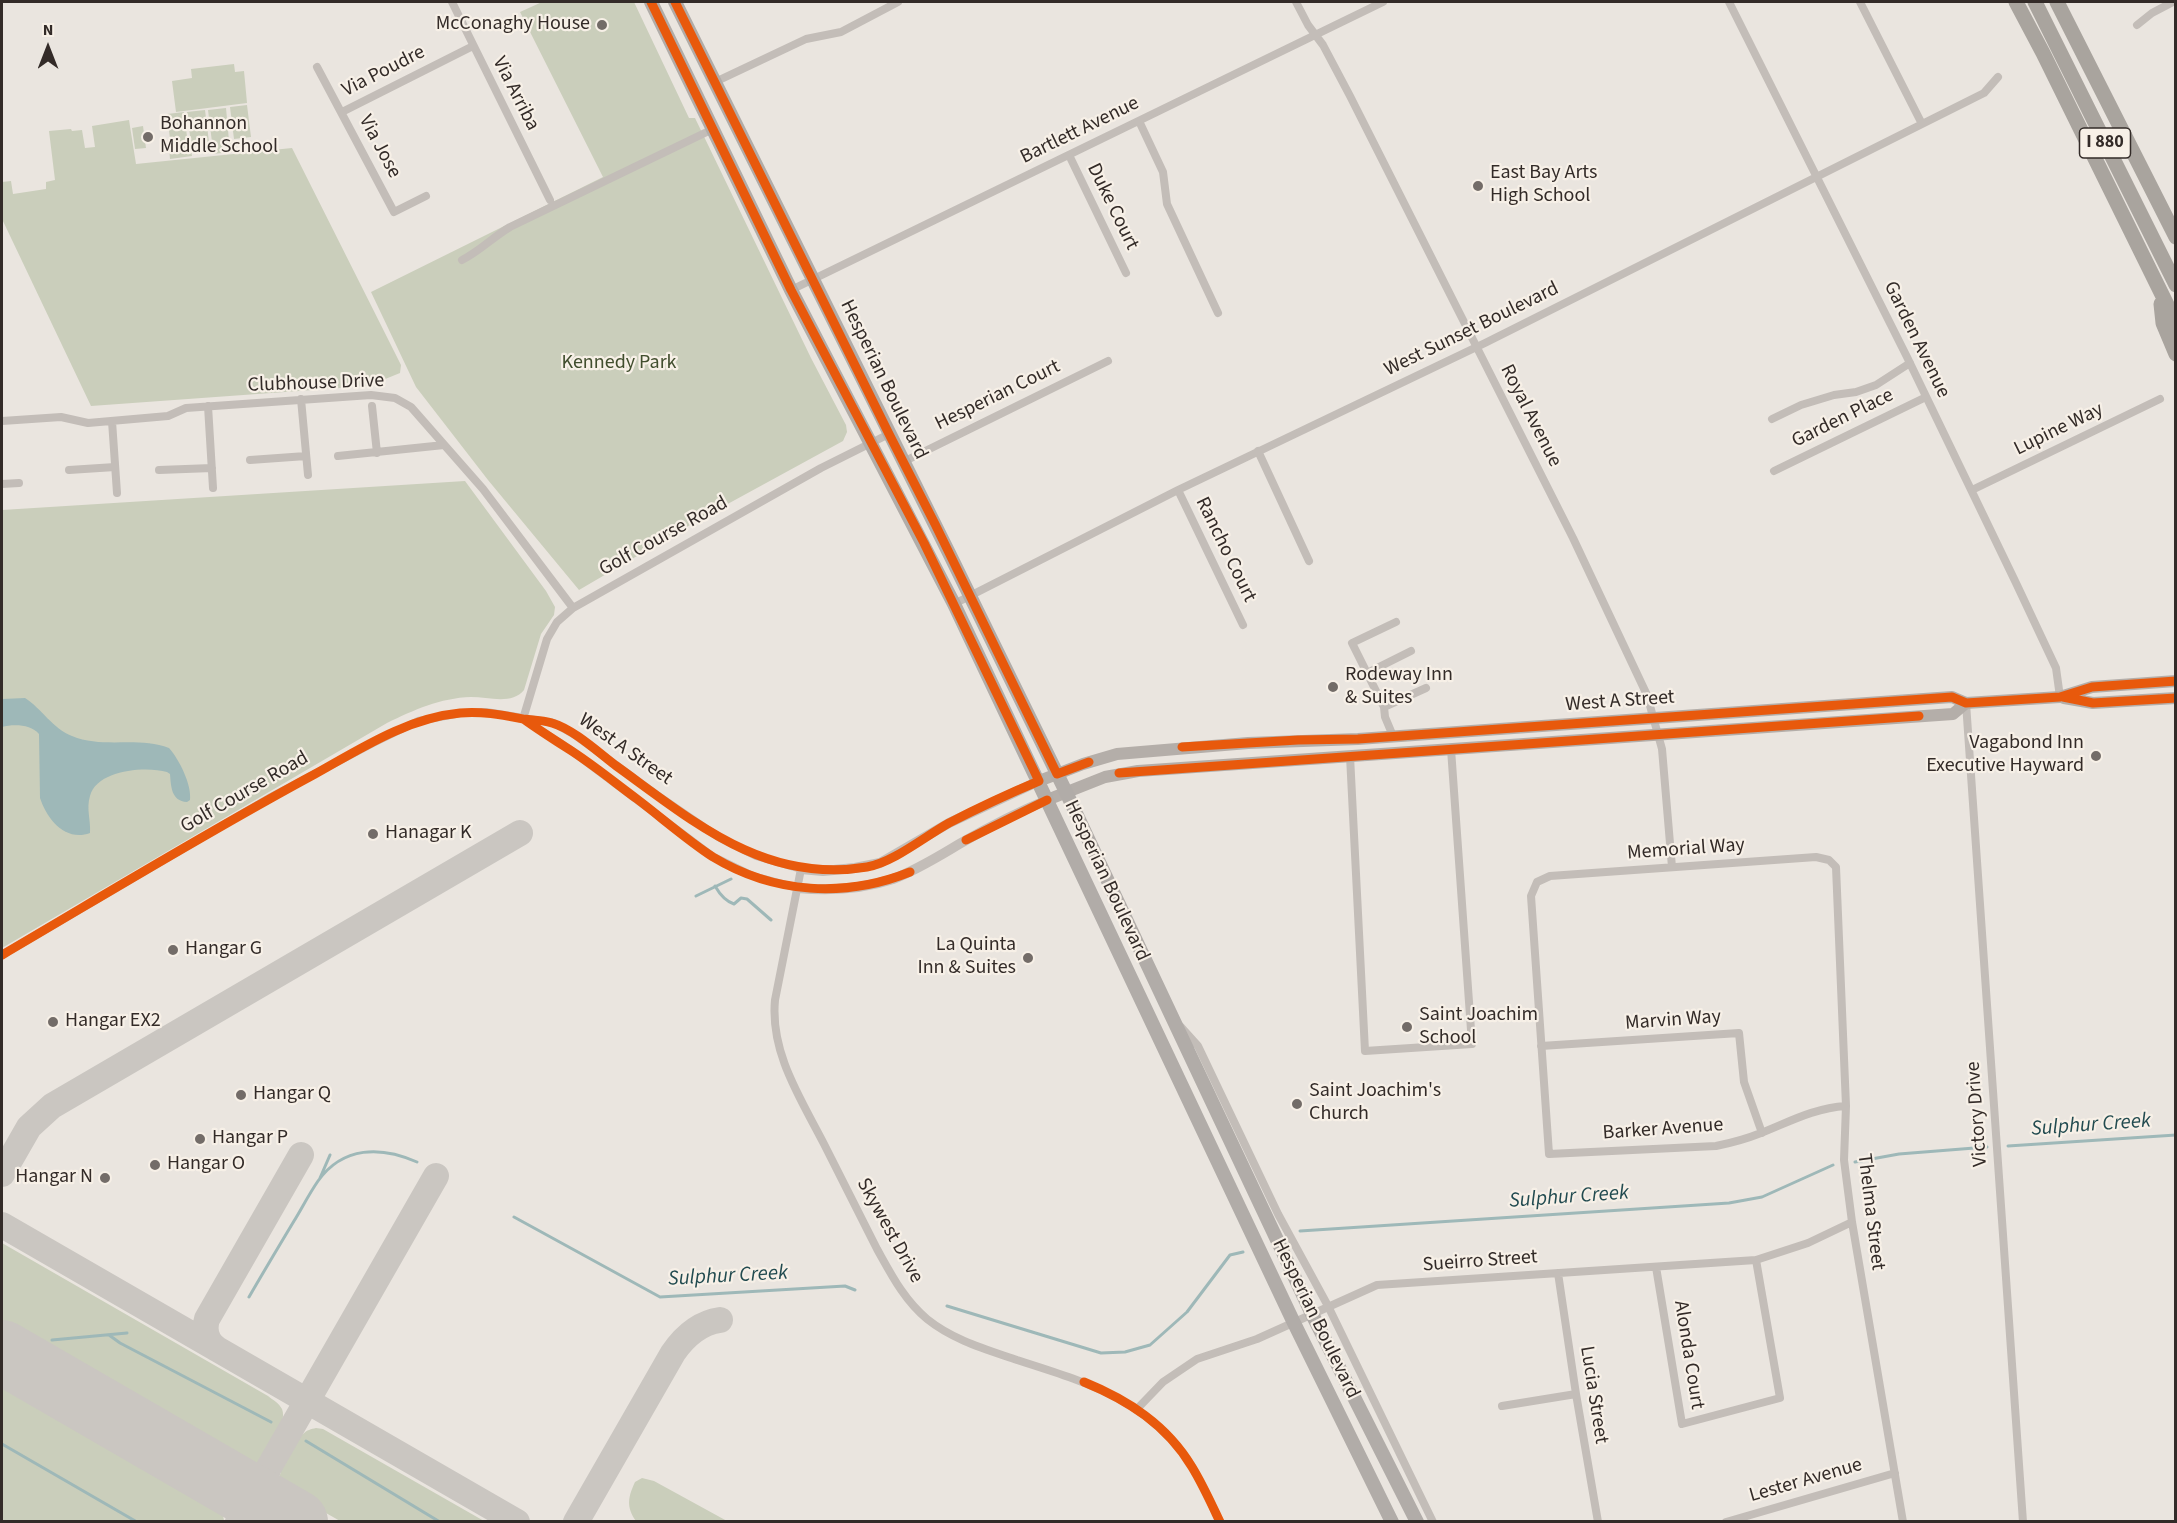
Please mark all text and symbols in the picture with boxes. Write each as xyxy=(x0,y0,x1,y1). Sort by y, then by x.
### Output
place label: McConaghy House xyxy=(436,13,590,37)
north arrow xyxy=(18,18,78,78)
marker: McConaghy House xyxy=(595,18,609,32)
text: N xyxy=(43,19,53,41)
street label: Via Poudre xyxy=(339,41,429,103)
street label: Via Arriba xyxy=(486,53,544,135)
street label: Bartlett Avenue xyxy=(1017,92,1143,170)
street label: Via Jose xyxy=(352,111,406,183)
place label: Bohannon Middle School xyxy=(160,113,278,160)
road number: I 880 xyxy=(2080,128,2130,158)
marker: Bohannon Middle School xyxy=(141,130,155,144)
street label: Duke Court xyxy=(1081,160,1143,254)
place label: East Bay Arts High School xyxy=(1490,162,1597,209)
marker: East Bay Arts High School xyxy=(1471,179,1485,193)
street label: West Sunset Boulevard xyxy=(1381,277,1563,383)
street label: Garden Avenue xyxy=(1877,278,1955,402)
street label: Hesperian Boulevard xyxy=(834,296,932,464)
park label: Kennedy Park xyxy=(562,352,676,376)
street label: Hesperian Court xyxy=(932,355,1064,437)
street label: Royal Avenue xyxy=(1494,361,1566,471)
street label: Clubhouse Drive xyxy=(247,370,385,398)
street label: Garden Place xyxy=(1788,384,1898,454)
street label: Lupine Way xyxy=(2011,398,2107,462)
street label: Golf Course Road xyxy=(595,492,733,582)
street label: Rancho Court xyxy=(1189,494,1261,606)
place label: Rodeway Inn & Suites xyxy=(1345,664,1453,711)
marker: Rodeway Inn & Suites xyxy=(1326,680,1340,694)
street label: West A Street xyxy=(1565,686,1675,718)
street label: West A Street xyxy=(573,709,677,791)
place label: Vagabond Inn Executive Hayward xyxy=(1926,732,2084,779)
street label: Golf Course Road xyxy=(177,747,313,839)
marker: Vagabond Inn Executive Hayward xyxy=(2089,749,2103,763)
street label: Hesperian Boulevard xyxy=(1058,797,1154,965)
place label: Hanagar K xyxy=(385,822,471,846)
marker: Hanagar K xyxy=(366,827,380,841)
street label: Memorial Way xyxy=(1626,834,1746,866)
place label: La Quinta Inn & Suites xyxy=(917,934,1016,981)
place label: Hangar G xyxy=(185,938,262,962)
marker: Hangar G xyxy=(166,943,180,957)
marker: La Quinta Inn & Suites xyxy=(1021,951,1035,965)
place label: Saint Joachim School xyxy=(1419,1004,1538,1051)
street label: Marvin Way xyxy=(1624,1006,1722,1036)
place label: Hangar EX2 xyxy=(65,1010,161,1034)
marker: Hangar EX2 xyxy=(46,1015,60,1029)
marker: Saint Joachim School xyxy=(1400,1020,1414,1034)
street label: Victory Drive xyxy=(1962,1060,1994,1168)
place label: Saint Joachim's Church xyxy=(1309,1080,1441,1127)
place label: Hangar Q xyxy=(253,1083,331,1107)
marker: Hangar Q xyxy=(234,1088,248,1102)
marker: Saint Joachim's Church xyxy=(1290,1097,1304,1111)
water label: Sulphur Creek xyxy=(2030,1109,2152,1143)
street label: Barker Avenue xyxy=(1602,1114,1724,1146)
place label: Hangar P xyxy=(212,1127,288,1151)
marker: Hangar P xyxy=(193,1132,207,1146)
street label: Thelma Street xyxy=(1851,1152,1889,1272)
place label: Hangar O xyxy=(167,1153,245,1177)
marker: Hangar O xyxy=(148,1158,162,1172)
place label: Hangar N xyxy=(15,1166,93,1190)
marker: Hangar N xyxy=(98,1171,112,1185)
street label: Skywest Drive xyxy=(850,1174,928,1288)
water label: Sulphur Creek xyxy=(1508,1181,1630,1215)
street label: Hesperian Boulevard xyxy=(1266,1235,1364,1403)
street label: Sueirro Street xyxy=(1422,1246,1538,1278)
water label: Sulphur Creek xyxy=(667,1261,789,1293)
street label: Alonda Court xyxy=(1668,1299,1708,1411)
street label: Lucia Street xyxy=(1573,1344,1613,1446)
street label: Lester Avenue xyxy=(1747,1453,1865,1509)

